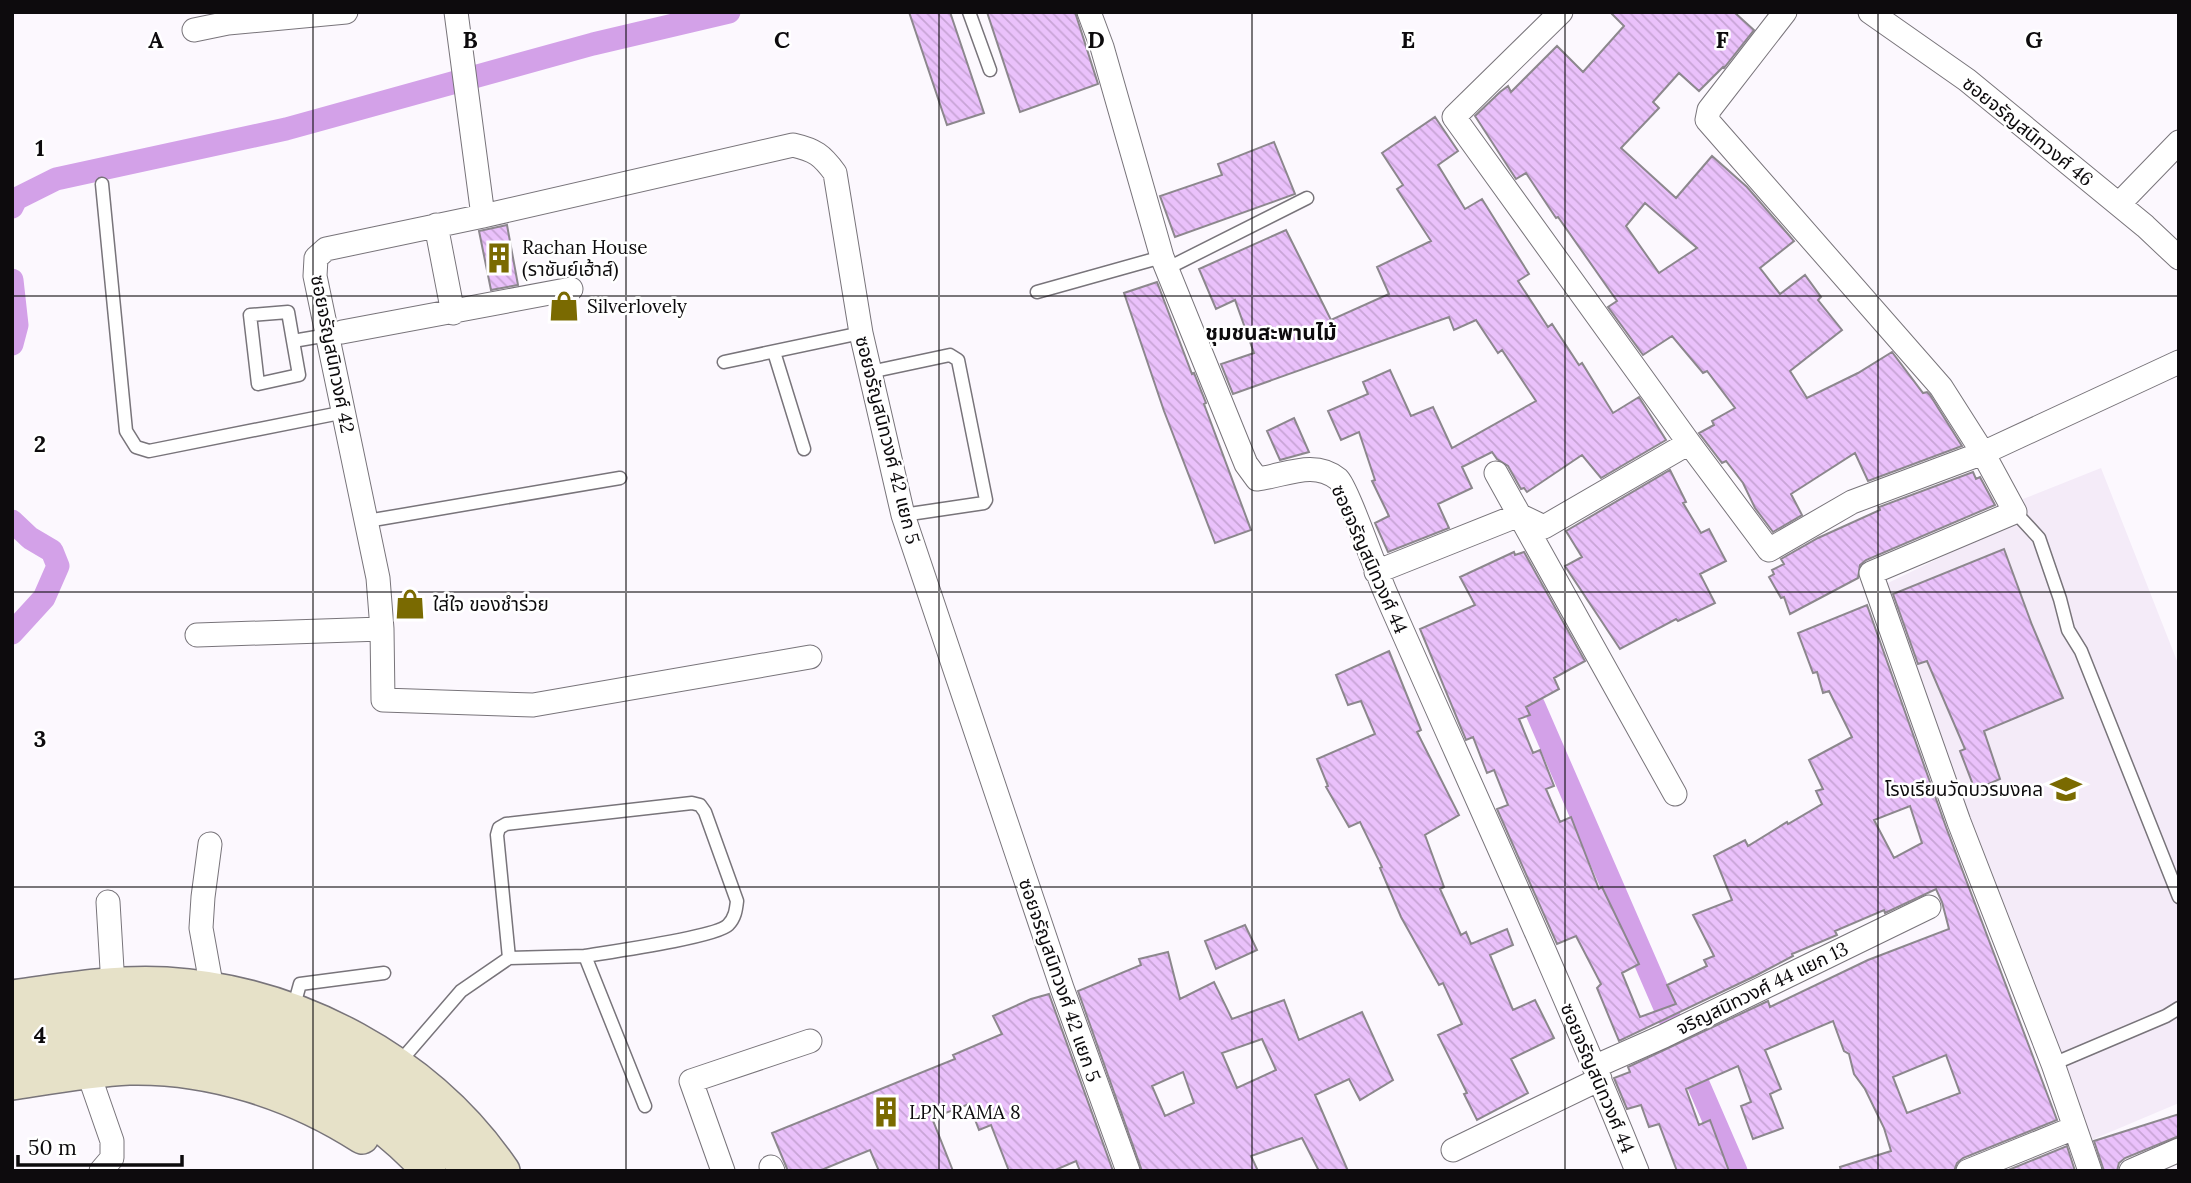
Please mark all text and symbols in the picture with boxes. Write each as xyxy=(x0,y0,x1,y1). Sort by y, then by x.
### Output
text: A xyxy=(148,25,164,54)
text: B xyxy=(462,25,478,54)
text: C xyxy=(774,25,790,54)
text: D xyxy=(1087,25,1105,54)
text: E xyxy=(1401,25,1415,54)
text: F xyxy=(1715,25,1729,54)
text: G xyxy=(2025,25,2043,54)
street label: ซอยจรัญสนิทวงศ์ 46 xyxy=(1958,71,2098,191)
text: 1 xyxy=(35,133,45,162)
place label: Rachan House (ราชันย์เฮ้าส์) xyxy=(522,235,648,282)
building icon: Rachan House (ราชันย์เฮ้าส์) xyxy=(482,241,516,275)
street label: ซอยจรัญสนิทวงศ์ 42 xyxy=(306,273,360,435)
shop icon: Silverlovely xyxy=(547,289,581,323)
place label: Silverlovely xyxy=(587,294,687,318)
district label: ชุมชนสะพานไม้ xyxy=(1205,319,1337,346)
street label: ซอยจรัญสนิทวงศ์ 42 แยก 5 xyxy=(851,333,925,547)
text: 2 xyxy=(34,429,46,458)
street label: ซอยจรัญสนิทวงศ์ 44 xyxy=(1326,481,1414,637)
shop icon: ใส่ใจ ของชำร่วย xyxy=(393,587,427,621)
place label: ใส่ใจ ของชำร่วย xyxy=(433,592,549,616)
text: 3 xyxy=(34,724,46,753)
school or university icon: โรงเรียนวัดบวรมงคล xyxy=(2049,772,2083,806)
place label: โรงเรียนวัดบวรมงคล xyxy=(1885,777,2043,801)
street label: ซอยจรัญสนิทวงศ์ 42 แยก 5 xyxy=(1014,875,1106,1085)
street label: จริญสนิทวงศ์ 44 แยก 13 xyxy=(1672,936,1852,1040)
street label: ซอยจรัญสนิทวงศ์ 44 xyxy=(1556,999,1640,1157)
text: 4 xyxy=(34,1020,46,1049)
building icon: LPN RAMA 8 xyxy=(869,1095,903,1129)
place label: LPN RAMA 8 xyxy=(909,1100,1021,1124)
scale bar xyxy=(18,1124,182,1168)
text: 50 m xyxy=(28,1134,77,1161)

